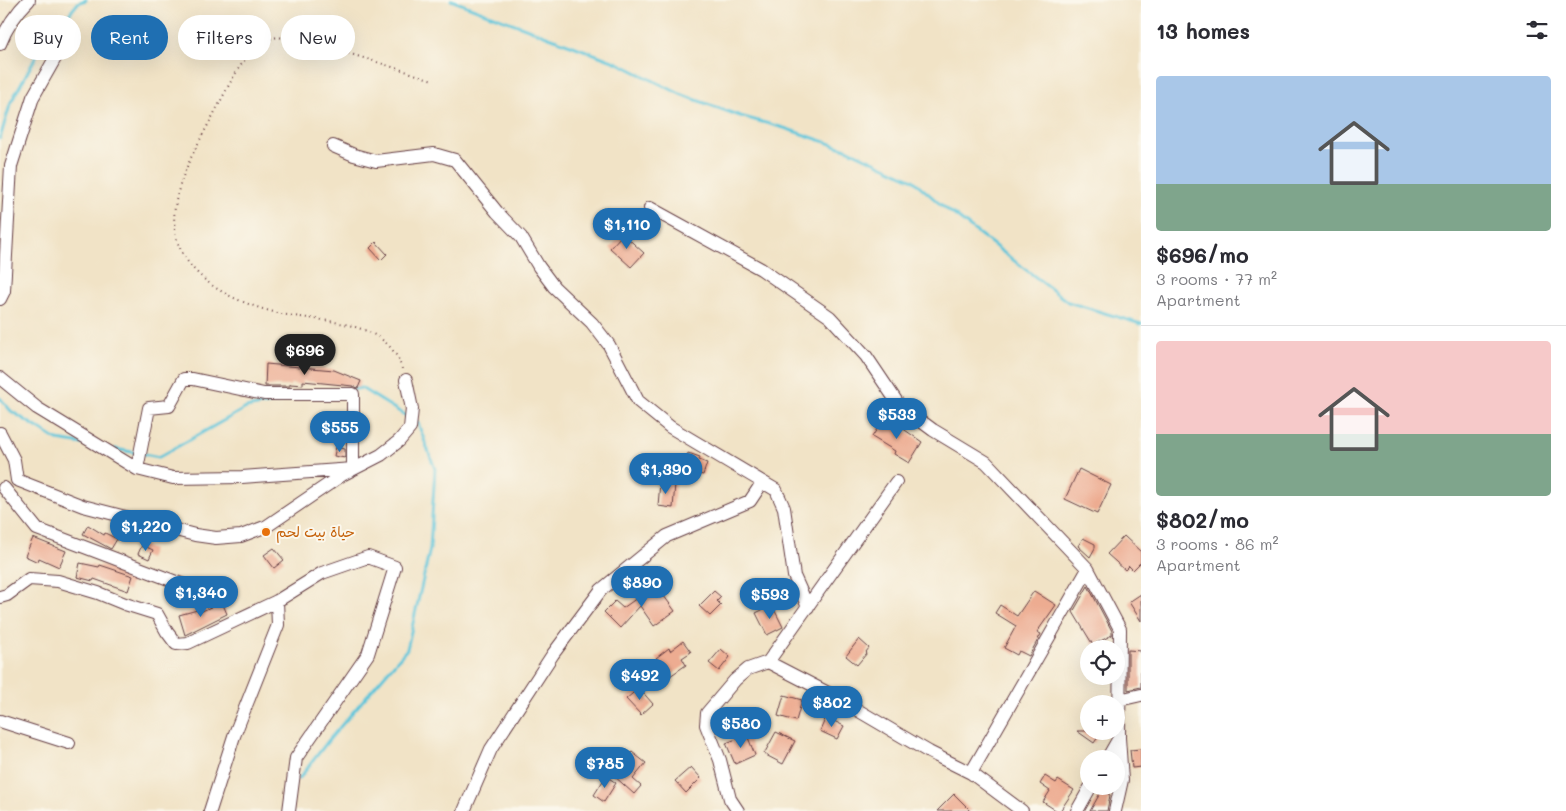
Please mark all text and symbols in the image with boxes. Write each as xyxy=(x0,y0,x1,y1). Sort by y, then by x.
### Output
chip: Buy xyxy=(15,15,81,60)
chip: Rent xyxy=(91,15,168,60)
chip: Filters xyxy=(178,15,271,60)
chip: New xyxy=(281,15,355,60)
icon: filters xyxy=(1523,16,1551,44)
text: 13 homes xyxy=(1156,17,1250,44)
icon: home xyxy=(1309,108,1399,198)
pin: $1,110 xyxy=(586,208,668,250)
text: $1,110 xyxy=(604,213,650,234)
text: $696/mo xyxy=(1156,241,1249,268)
text: 3 rooms · 77 m² xyxy=(1156,268,1277,289)
text: Apartment xyxy=(1156,289,1241,310)
pin: $696 xyxy=(275,334,335,376)
text: $696 xyxy=(286,339,324,360)
icon: home xyxy=(1309,374,1399,464)
pin: $533 xyxy=(867,398,927,440)
text: $533 xyxy=(878,403,916,424)
pin: $555 xyxy=(310,410,370,453)
text: $555 xyxy=(321,416,359,437)
pin: $1,390 xyxy=(625,452,707,495)
text: $1,390 xyxy=(640,458,692,479)
text: $802/mo xyxy=(1156,506,1249,533)
pin: $1,220 xyxy=(105,510,187,552)
text: $1,220 xyxy=(121,515,171,536)
place label: حياة بيت لحم xyxy=(276,522,355,543)
marker: حياة بيت لحم xyxy=(260,526,272,538)
text: 3 rooms · 86 m² xyxy=(1156,533,1279,554)
text: Apartment xyxy=(1156,554,1241,575)
pin: $890 xyxy=(612,566,672,608)
text: $890 xyxy=(622,571,662,592)
pin: $1,340 xyxy=(160,576,242,618)
pin: $593 xyxy=(740,578,800,620)
text: $1,340 xyxy=(175,581,227,602)
text: $593 xyxy=(751,583,789,604)
map controls xyxy=(1080,640,1125,795)
button: locate xyxy=(1080,640,1125,685)
pin: $492 xyxy=(610,658,670,701)
text: $492 xyxy=(621,664,659,685)
pin: $802 xyxy=(802,686,862,728)
text: $802 xyxy=(812,691,852,712)
button: + xyxy=(1080,695,1125,740)
pin: $580 xyxy=(711,706,771,749)
text: $580 xyxy=(721,712,761,733)
pin: $785 xyxy=(575,746,635,789)
button: − xyxy=(1080,750,1125,795)
text: $785 xyxy=(586,752,624,773)

